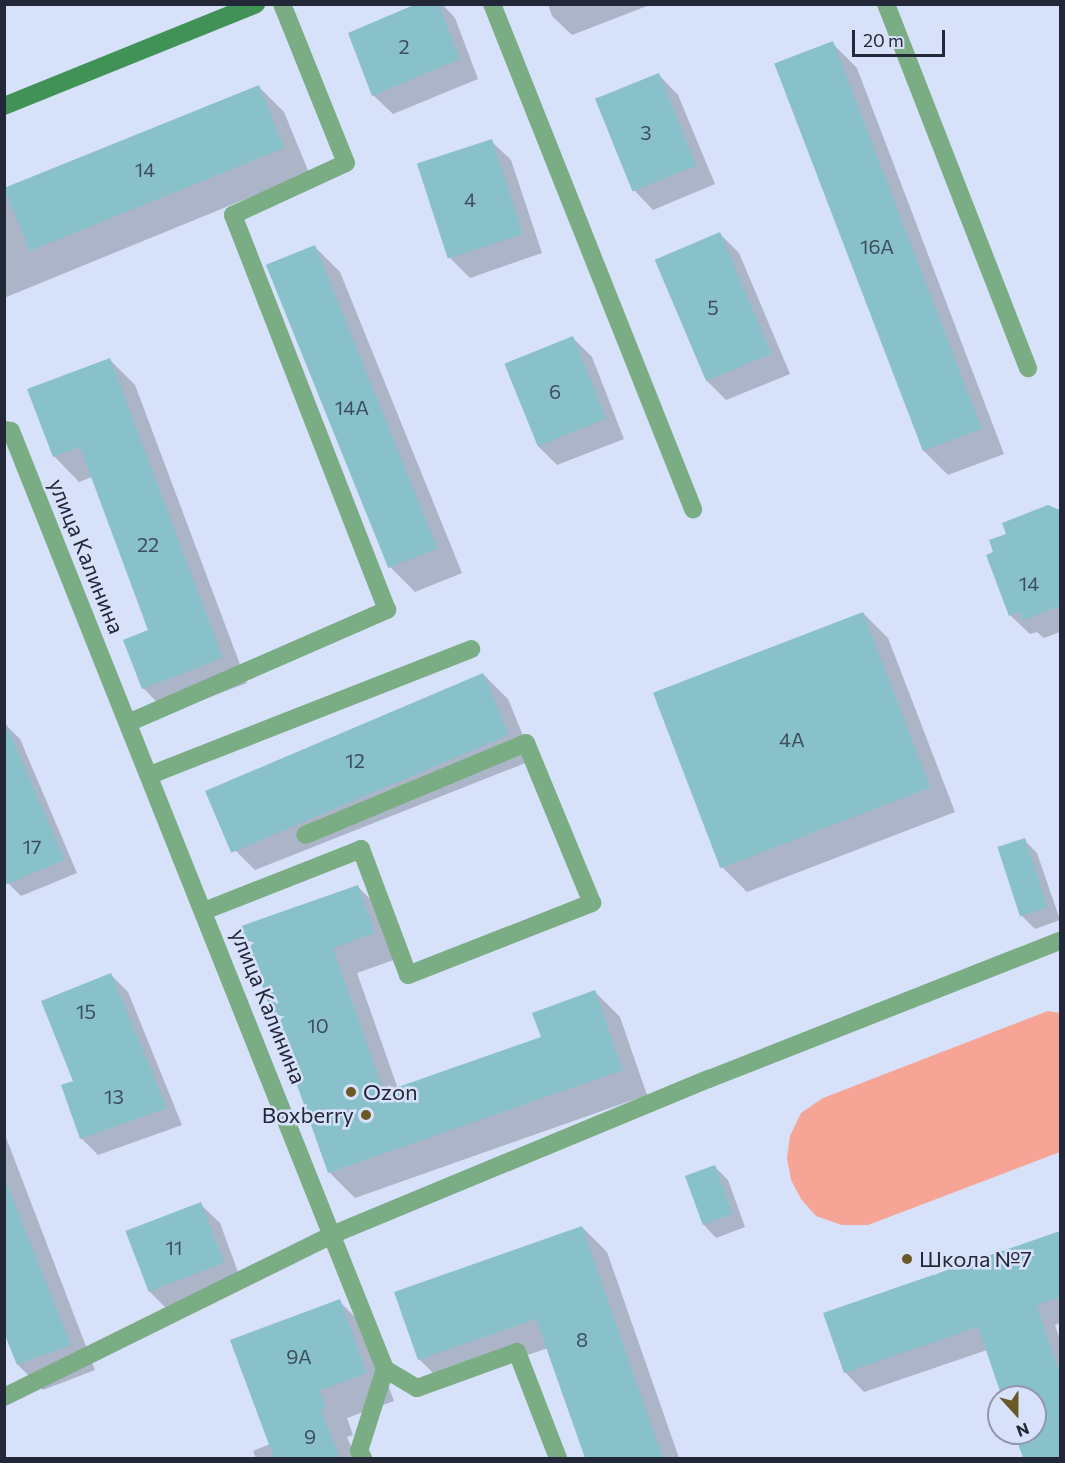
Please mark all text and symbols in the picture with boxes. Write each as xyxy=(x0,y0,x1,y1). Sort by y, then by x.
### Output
scale bar xyxy=(855,18,948,56)
text: 20 m xyxy=(863,29,904,51)
house number: 2 xyxy=(398,34,410,58)
house number: 3 xyxy=(640,120,652,144)
house number: 14 xyxy=(135,157,155,181)
house number: 4 xyxy=(464,187,476,211)
house number: 16А xyxy=(860,234,894,258)
house number: 5 xyxy=(707,295,719,319)
house number: 6 xyxy=(549,379,561,403)
house number: 14А xyxy=(335,395,369,419)
street label: улица Калинина xyxy=(44,475,130,637)
house number: 22 xyxy=(137,532,159,556)
house number: 14 xyxy=(1019,571,1039,595)
house number: 4А xyxy=(779,727,805,751)
house number: 12 xyxy=(345,748,365,772)
house number: 17 xyxy=(22,834,42,858)
street label: улица Калинина xyxy=(226,925,312,1087)
house number: 15 xyxy=(76,999,96,1023)
house number: 10 xyxy=(307,1013,329,1037)
place label: Ozon xyxy=(363,1079,418,1105)
house number: 13 xyxy=(104,1084,124,1108)
marker: Ozon xyxy=(344,1085,358,1099)
place label: Boxberry xyxy=(262,1102,354,1128)
marker: Boxberry xyxy=(359,1108,373,1122)
house number: 11 xyxy=(165,1235,183,1259)
place label: Школа №7 xyxy=(919,1246,1032,1272)
marker: Школа №7 xyxy=(900,1252,914,1266)
house number: 8 xyxy=(576,1327,588,1351)
house number: 9А xyxy=(286,1344,312,1368)
north arrow xyxy=(987,1385,1047,1445)
text: N xyxy=(1014,1419,1032,1441)
house number: 9 xyxy=(304,1424,316,1448)

